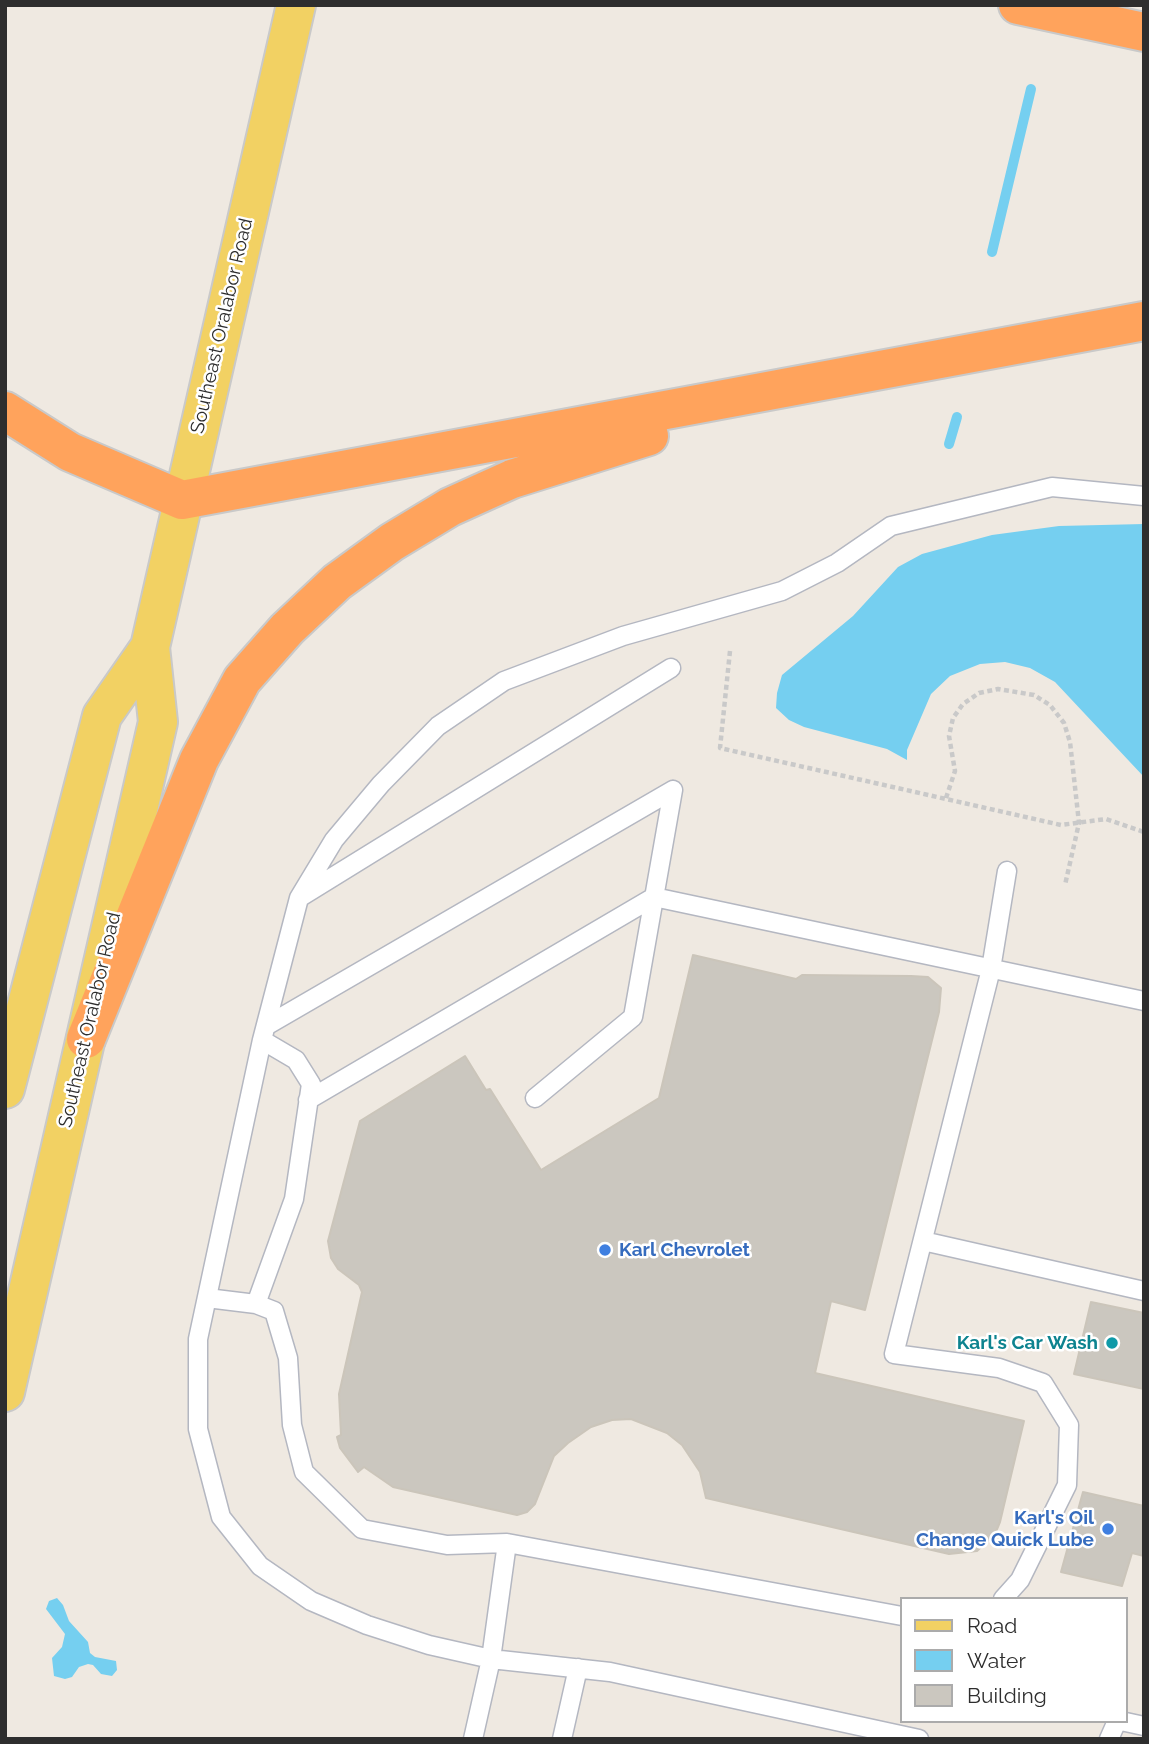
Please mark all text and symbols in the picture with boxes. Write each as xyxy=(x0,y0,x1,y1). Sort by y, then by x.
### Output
street label: Southeast Oralabor Road xyxy=(186,216,258,436)
street label: Southeast Oralabor Road xyxy=(54,910,126,1130)
place label: Karl Chevrolet xyxy=(619,1239,750,1261)
marker: Karl Chevrolet xyxy=(597,1242,613,1258)
place label: Karl's Car Wash xyxy=(957,1332,1098,1354)
marker: Karl's Car Wash xyxy=(1104,1335,1120,1351)
place label: Karl's Oil Change Quick Lube xyxy=(916,1507,1094,1551)
marker: Karl's Oil Change Quick Lube xyxy=(1100,1521,1116,1537)
legend xyxy=(900,1597,1128,1723)
text: Road xyxy=(967,1613,1017,1638)
text: Water xyxy=(967,1648,1026,1673)
text: Building xyxy=(967,1683,1047,1708)

